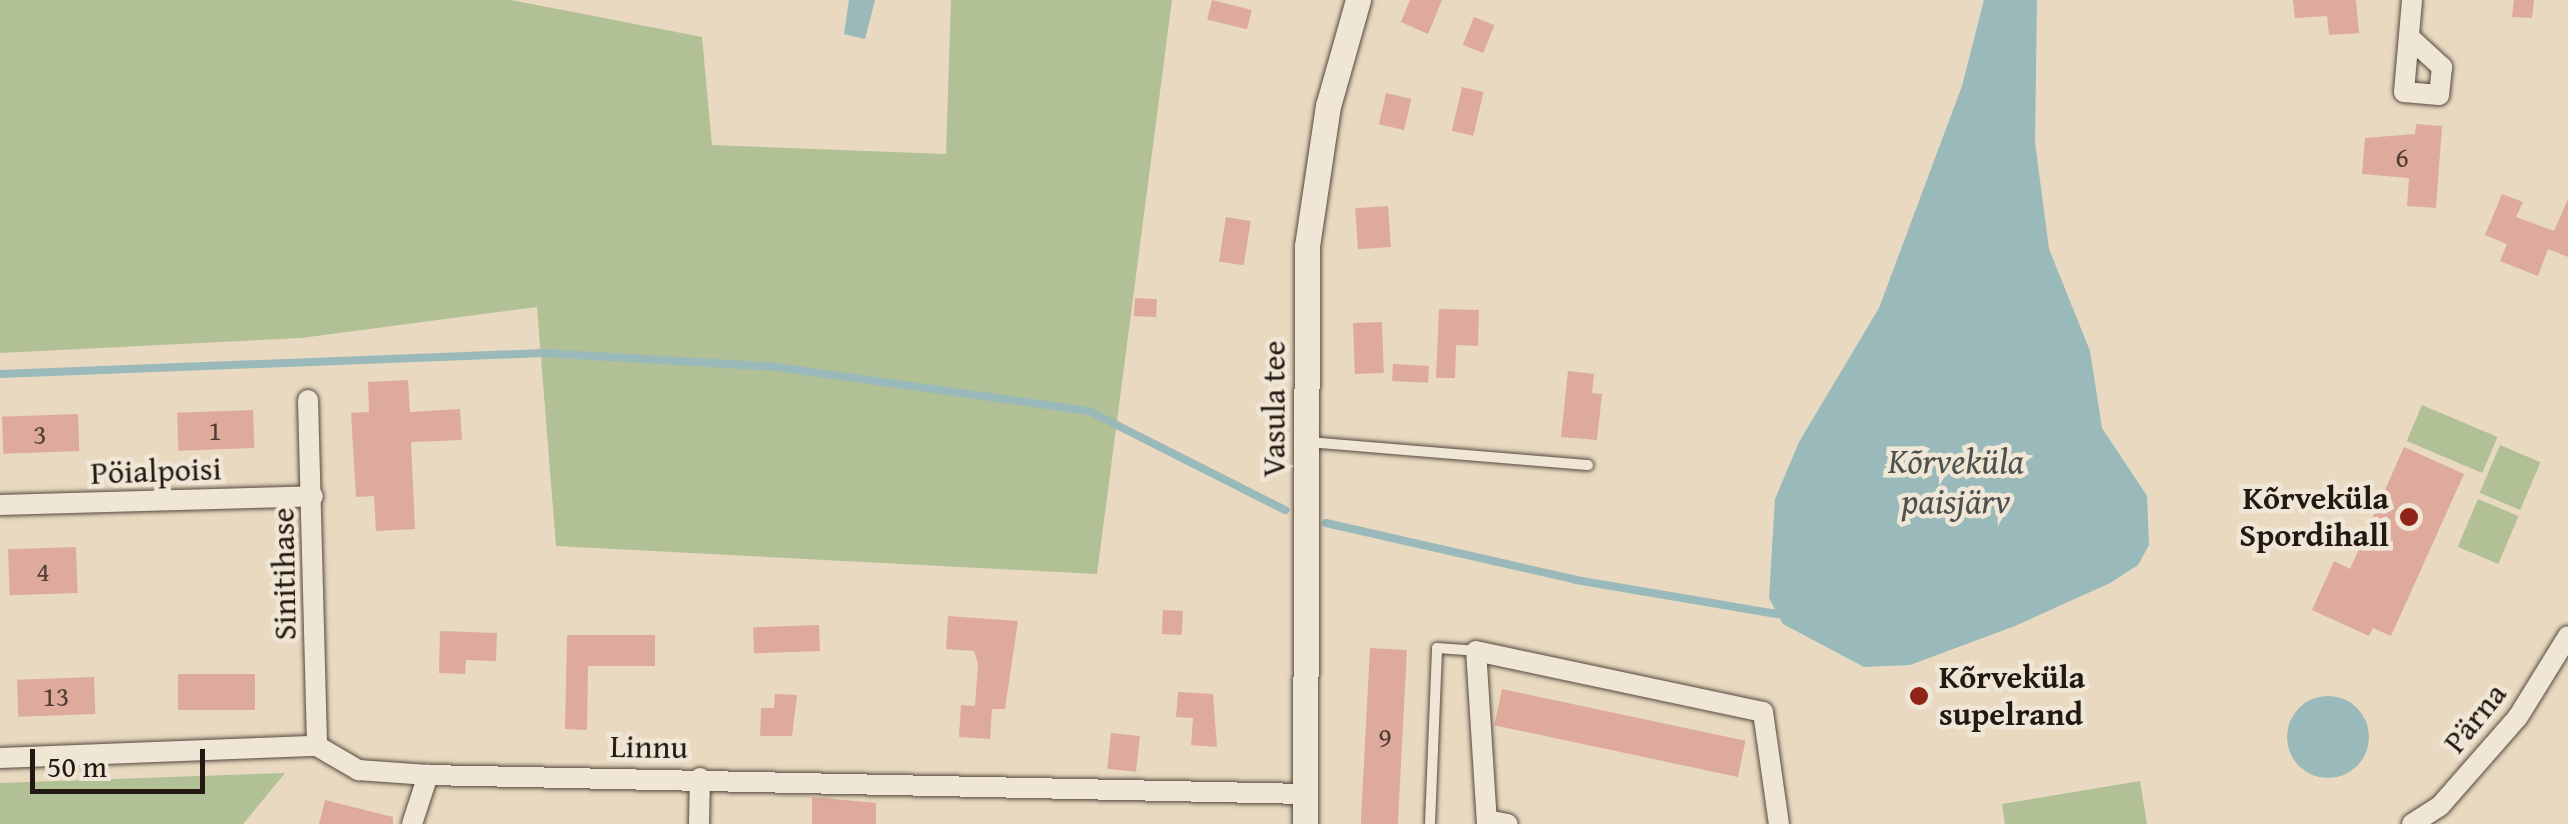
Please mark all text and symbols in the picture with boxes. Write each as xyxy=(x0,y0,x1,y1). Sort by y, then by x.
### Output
house number: 6 xyxy=(2395,140,2409,174)
street label: Vasula tee xyxy=(1255,341,1293,477)
house number: 1 xyxy=(208,413,222,447)
house number: 3 xyxy=(33,417,47,451)
water label: Kõrveküla paisjärv xyxy=(1888,440,2024,522)
street label: Pöialpoisi xyxy=(90,450,222,492)
place label: Kõrveküla Spordihall xyxy=(2239,480,2389,555)
marker: Kõrveküla Spordihall xyxy=(2398,506,2420,528)
street label: Sinitihase xyxy=(264,507,304,641)
house number: 4 xyxy=(36,554,50,588)
place label: Kõrveküla supelrand xyxy=(1939,659,2085,734)
street label: Pärna xyxy=(2435,675,2515,761)
house number: 13 xyxy=(43,679,69,713)
marker: Kõrveküla supelrand xyxy=(1908,685,1930,707)
house number: 9 xyxy=(1378,720,1392,754)
street label: Linnu xyxy=(610,727,688,767)
scale bar xyxy=(35,729,210,791)
text: 50 m xyxy=(47,744,107,788)

